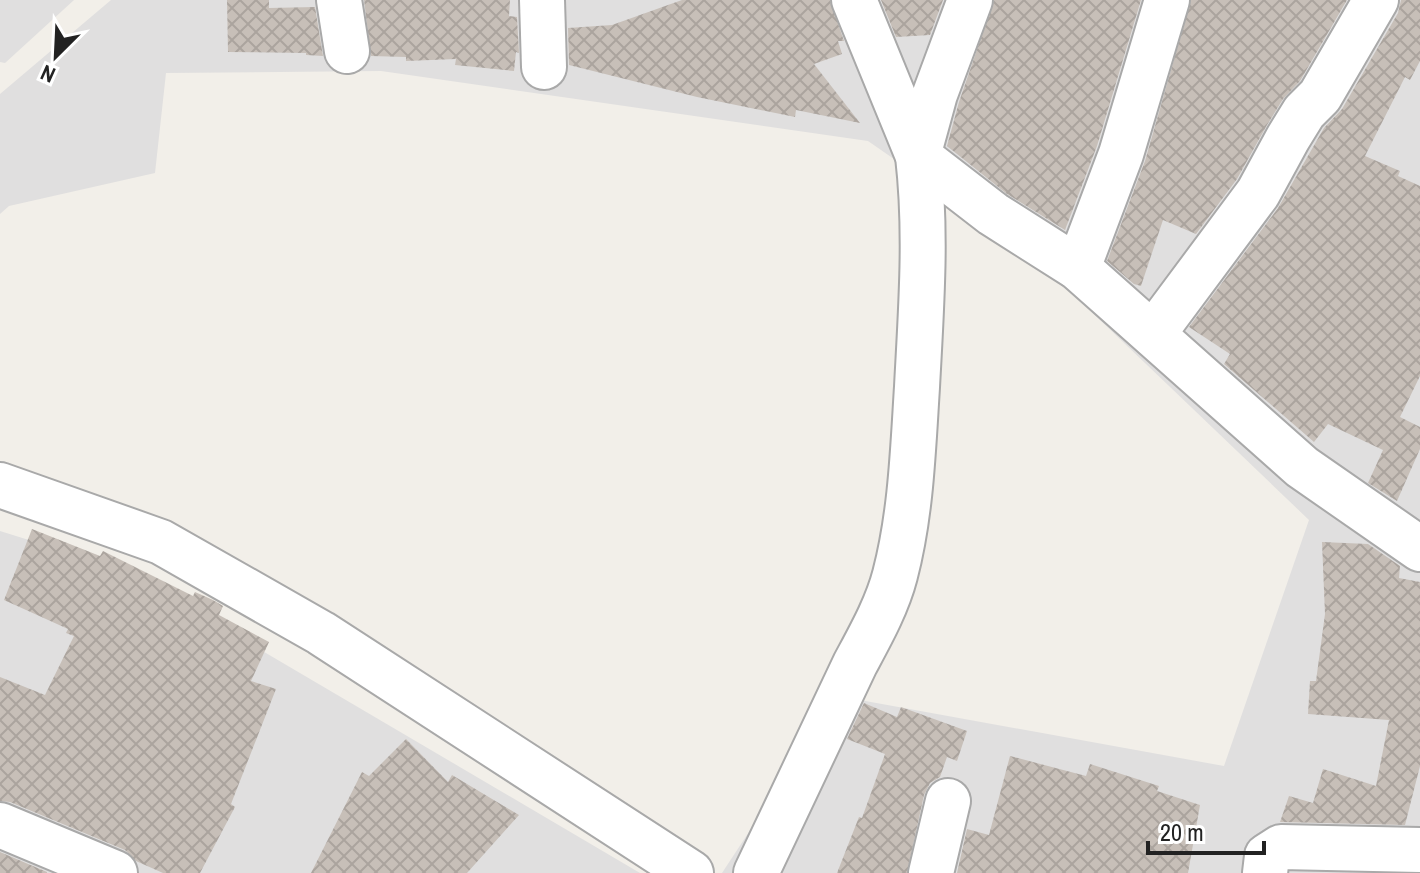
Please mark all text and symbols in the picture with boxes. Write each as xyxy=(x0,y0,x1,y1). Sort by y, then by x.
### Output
north arrow xyxy=(16,16,96,96)
text: N xyxy=(36,58,60,91)
scale bar xyxy=(1148,805,1264,855)
text: 20 m xyxy=(1160,816,1204,848)

